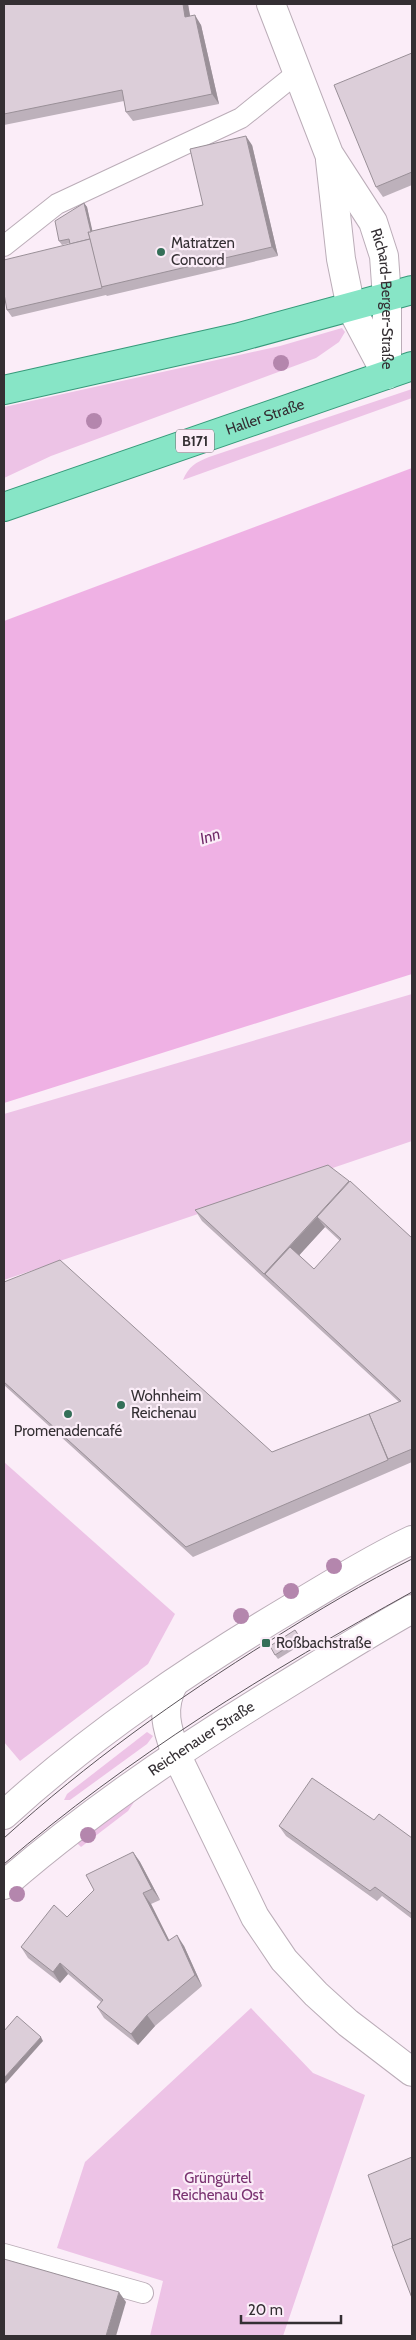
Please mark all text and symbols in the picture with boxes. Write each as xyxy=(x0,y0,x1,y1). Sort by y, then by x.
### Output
street label: Richard-Berger-Straße xyxy=(367,226,396,370)
place label: Matratzen Concord xyxy=(171,234,235,269)
marker: Matratzen Concord xyxy=(155,246,167,258)
street label: Haller Straße xyxy=(223,395,307,439)
road number: B171 xyxy=(176,430,214,452)
water label: Inn xyxy=(197,824,223,848)
place label: Wohnheim Reichenau xyxy=(131,1387,202,1422)
marker: Wohnheim Reichenau xyxy=(115,1399,127,1411)
marker: Promenadencafé xyxy=(62,1408,74,1420)
place label: Promenadencafé xyxy=(14,1422,123,1440)
place label: Roßbachstraße xyxy=(276,1634,372,1652)
marker: Roßbachstraße xyxy=(260,1637,272,1649)
street label: Reichenauer Straße xyxy=(145,1697,258,1780)
park label: Grüngürtel Reichenau Ost xyxy=(172,2169,264,2204)
scale bar xyxy=(241,2292,341,2324)
text: 20 m xyxy=(248,2301,283,2319)

